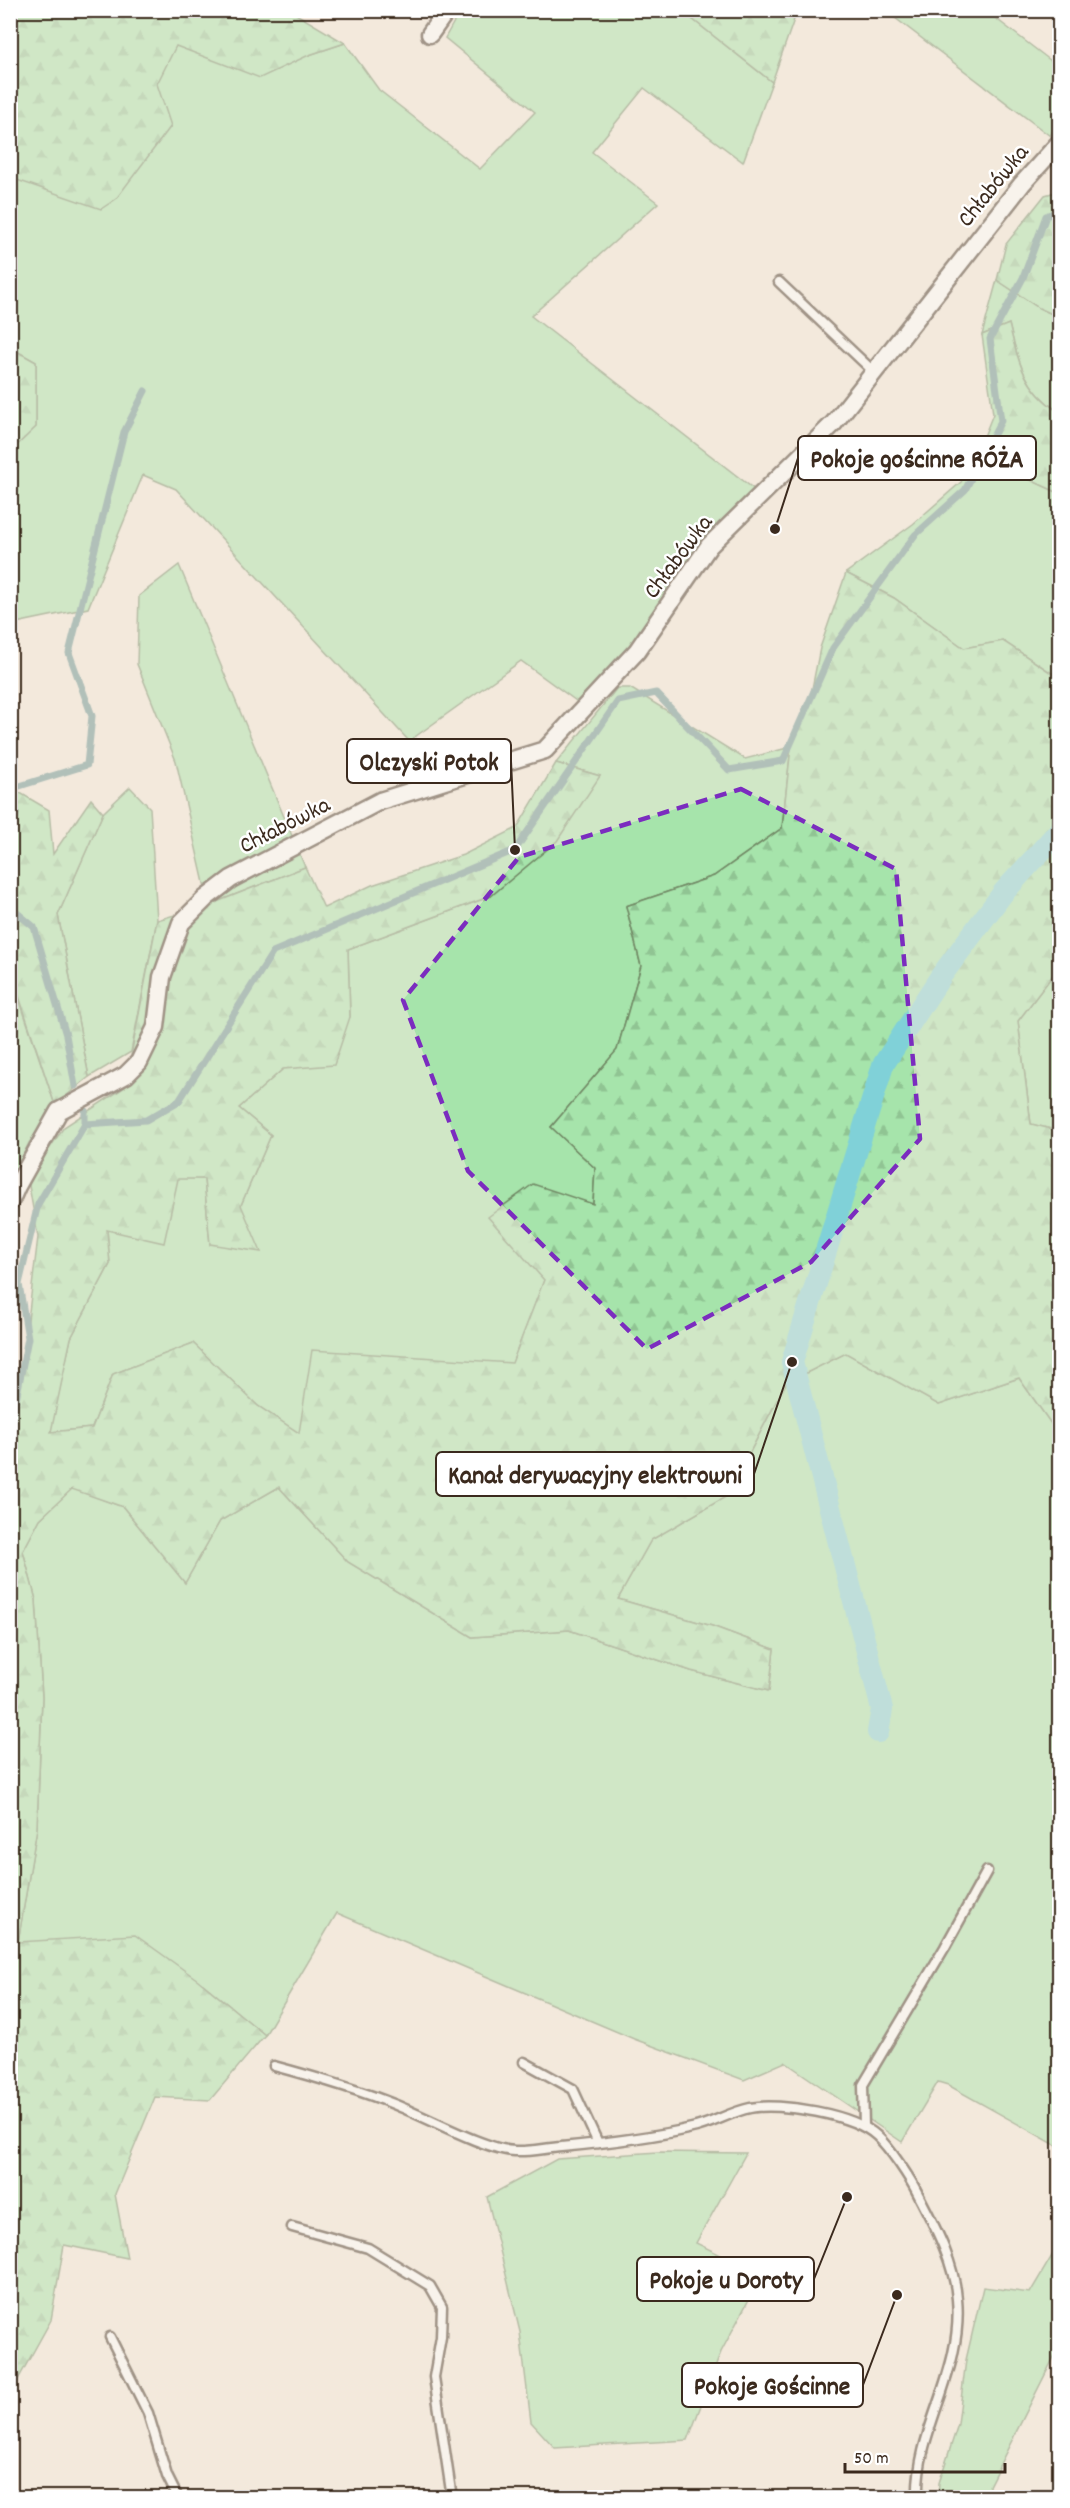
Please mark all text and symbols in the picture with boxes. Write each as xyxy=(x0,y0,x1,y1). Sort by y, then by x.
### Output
street label: Chłabówka xyxy=(950,138,1039,236)
callout: Pokoje gościnne RÓŻA xyxy=(798,436,1036,480)
text: Pokoje gościnne RÓŻA xyxy=(810,443,1024,480)
street label: Chłabówka xyxy=(636,508,723,607)
callout: Olczyski Potok xyxy=(347,739,511,783)
text: Olczyski Potok xyxy=(359,746,499,783)
street label: Chłabówka xyxy=(234,789,337,864)
callout: Kanał derywacyjny elektrowni xyxy=(436,1452,754,1496)
text: Kanał derywacyjny elektrowni xyxy=(448,1459,742,1496)
callout: Pokoje u Doroty xyxy=(637,2257,814,2301)
text: Pokoje u Doroty xyxy=(649,2264,804,2301)
callout: Pokoje Gościnne xyxy=(682,2363,863,2407)
text: Pokoje Gościnne xyxy=(694,2370,850,2407)
scale bar xyxy=(845,2436,1006,2474)
text: 50 m xyxy=(854,2447,889,2472)

